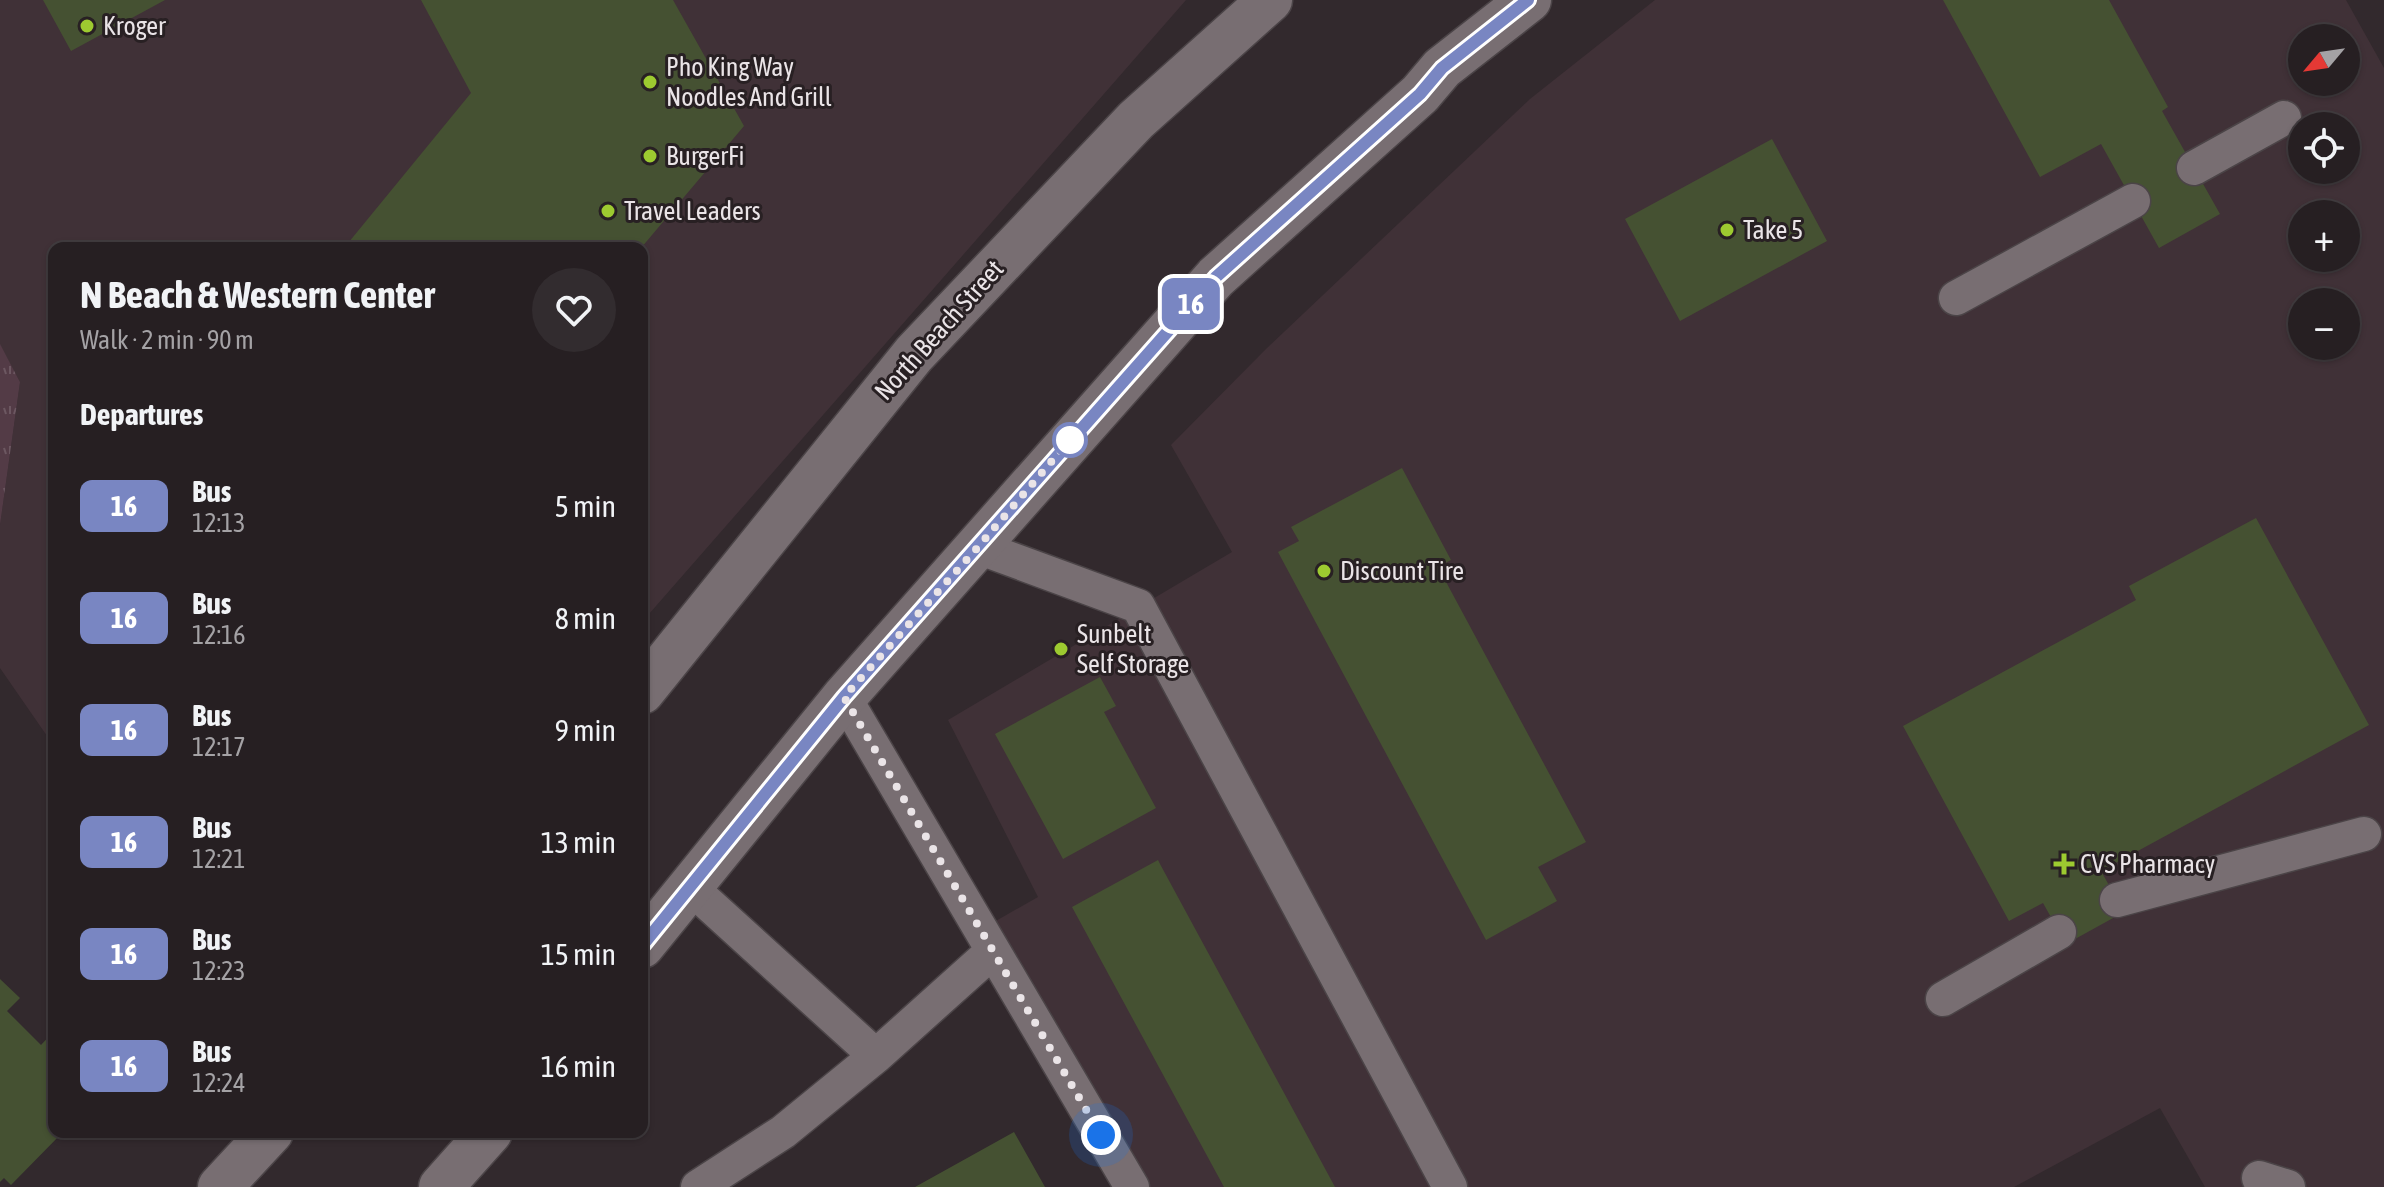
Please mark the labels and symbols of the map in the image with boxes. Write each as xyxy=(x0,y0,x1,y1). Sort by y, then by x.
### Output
place label: Kroger xyxy=(103,11,166,41)
marker: Kroger xyxy=(78,17,96,35)
north arrow xyxy=(2288,24,2360,96)
place label: Pho King Way Noodles And Grill xyxy=(666,52,832,112)
marker: Pho King Way Noodles And Grill xyxy=(641,73,659,91)
place label: BurgerFi xyxy=(666,141,744,171)
marker: BurgerFi xyxy=(641,147,659,165)
place label: Travel Leaders xyxy=(624,196,761,226)
marker: Travel Leaders xyxy=(599,202,617,220)
place label: Take 5 xyxy=(1743,215,1803,245)
marker: Take 5 xyxy=(1718,221,1736,239)
street label: North Beach Street xyxy=(868,254,1010,406)
line badge: 16 xyxy=(1155,278,1227,330)
unlabelled marker xyxy=(1053,423,1087,457)
place label: Discount Tire xyxy=(1340,556,1464,586)
marker: Discount Tire xyxy=(1315,562,1333,580)
place label: Sunbelt Self Storage xyxy=(1077,619,1189,679)
marker: Sunbelt Self Storage xyxy=(1052,640,1070,658)
place label: CVS Pharmacy xyxy=(2080,849,2215,879)
marker: CVS Pharmacy xyxy=(2055,855,2073,873)
your location xyxy=(1081,1115,1121,1155)

